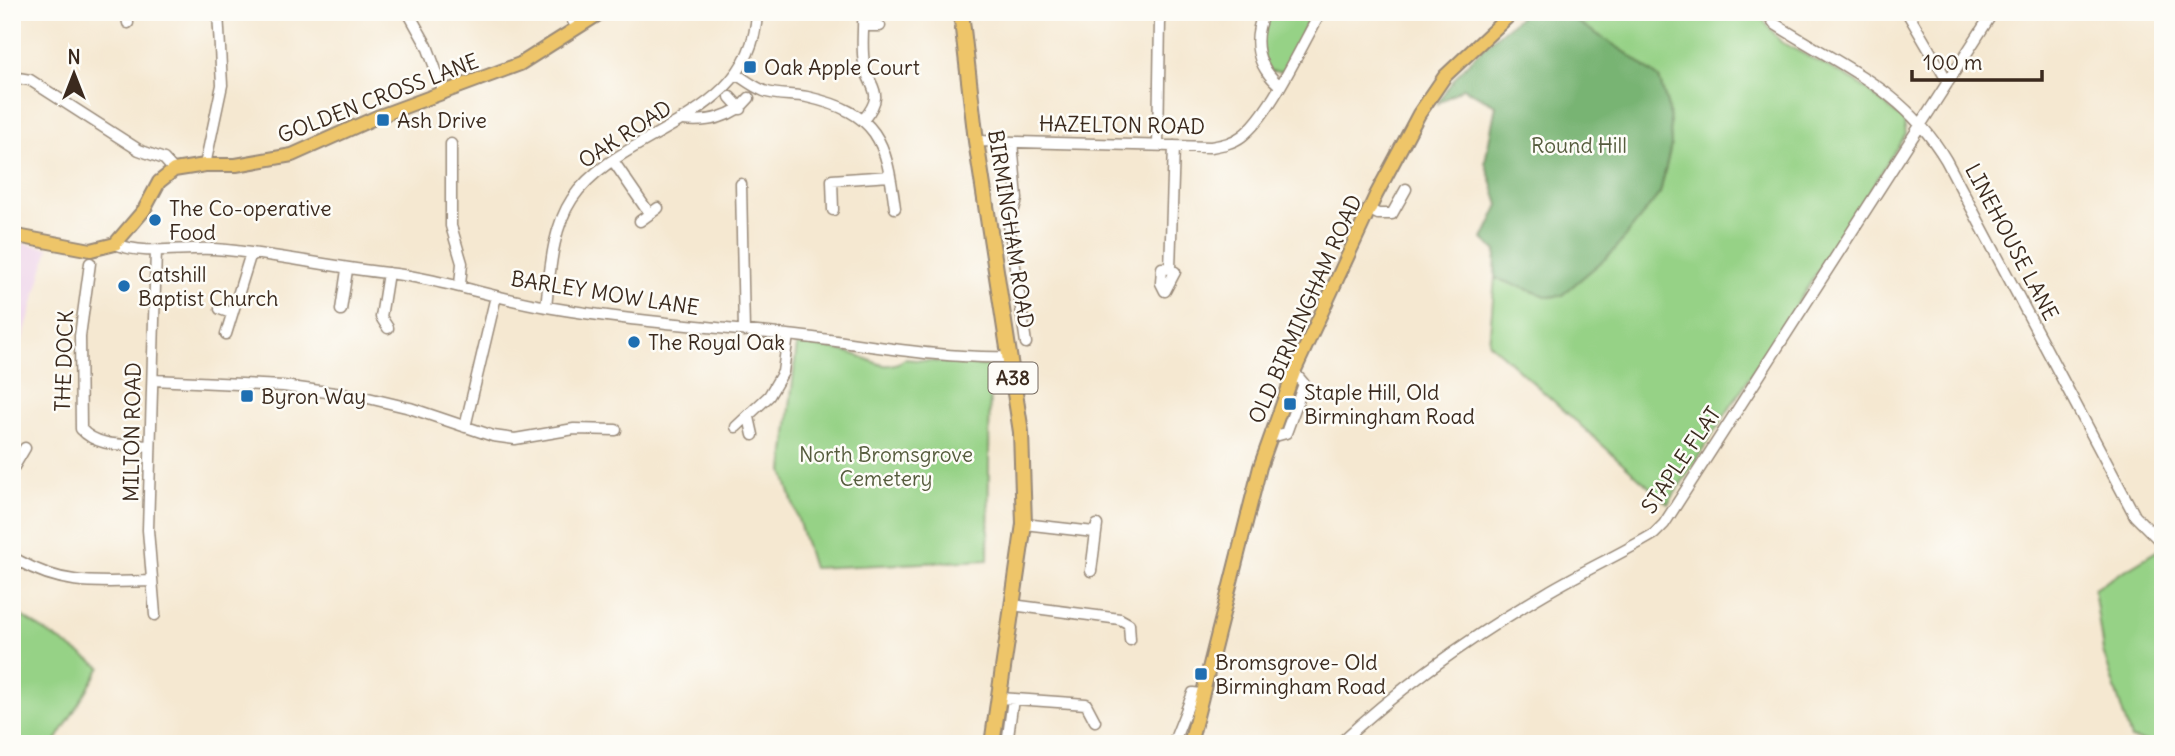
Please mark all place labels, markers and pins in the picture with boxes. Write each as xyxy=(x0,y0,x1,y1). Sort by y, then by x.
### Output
place label: Oak Apple Court xyxy=(764,54,920,81)
marker: Oak Apple Court xyxy=(742,59,758,75)
place label: Ash Drive xyxy=(397,107,487,134)
marker: Ash Drive xyxy=(375,112,391,128)
place label: The Co-operative Food xyxy=(169,195,332,246)
marker: The Co-operative Food xyxy=(147,212,163,228)
place label: Catshill Baptist Church xyxy=(138,261,278,312)
marker: Catshill Baptist Church xyxy=(116,278,132,294)
place label: The Royal Oak xyxy=(648,329,785,356)
marker: The Royal Oak xyxy=(626,334,642,350)
place label: Staple Hill, Old Birmingham Road xyxy=(1304,379,1475,430)
place label: Byron Way xyxy=(261,383,366,410)
marker: Byron Way xyxy=(239,388,255,404)
marker: Staple Hill, Old Birmingham Road xyxy=(1282,396,1298,412)
place label: Bromsgrove- Old Birmingham Road xyxy=(1215,649,1386,700)
marker: Bromsgrove- Old Birmingham Road xyxy=(1193,666,1209,682)

